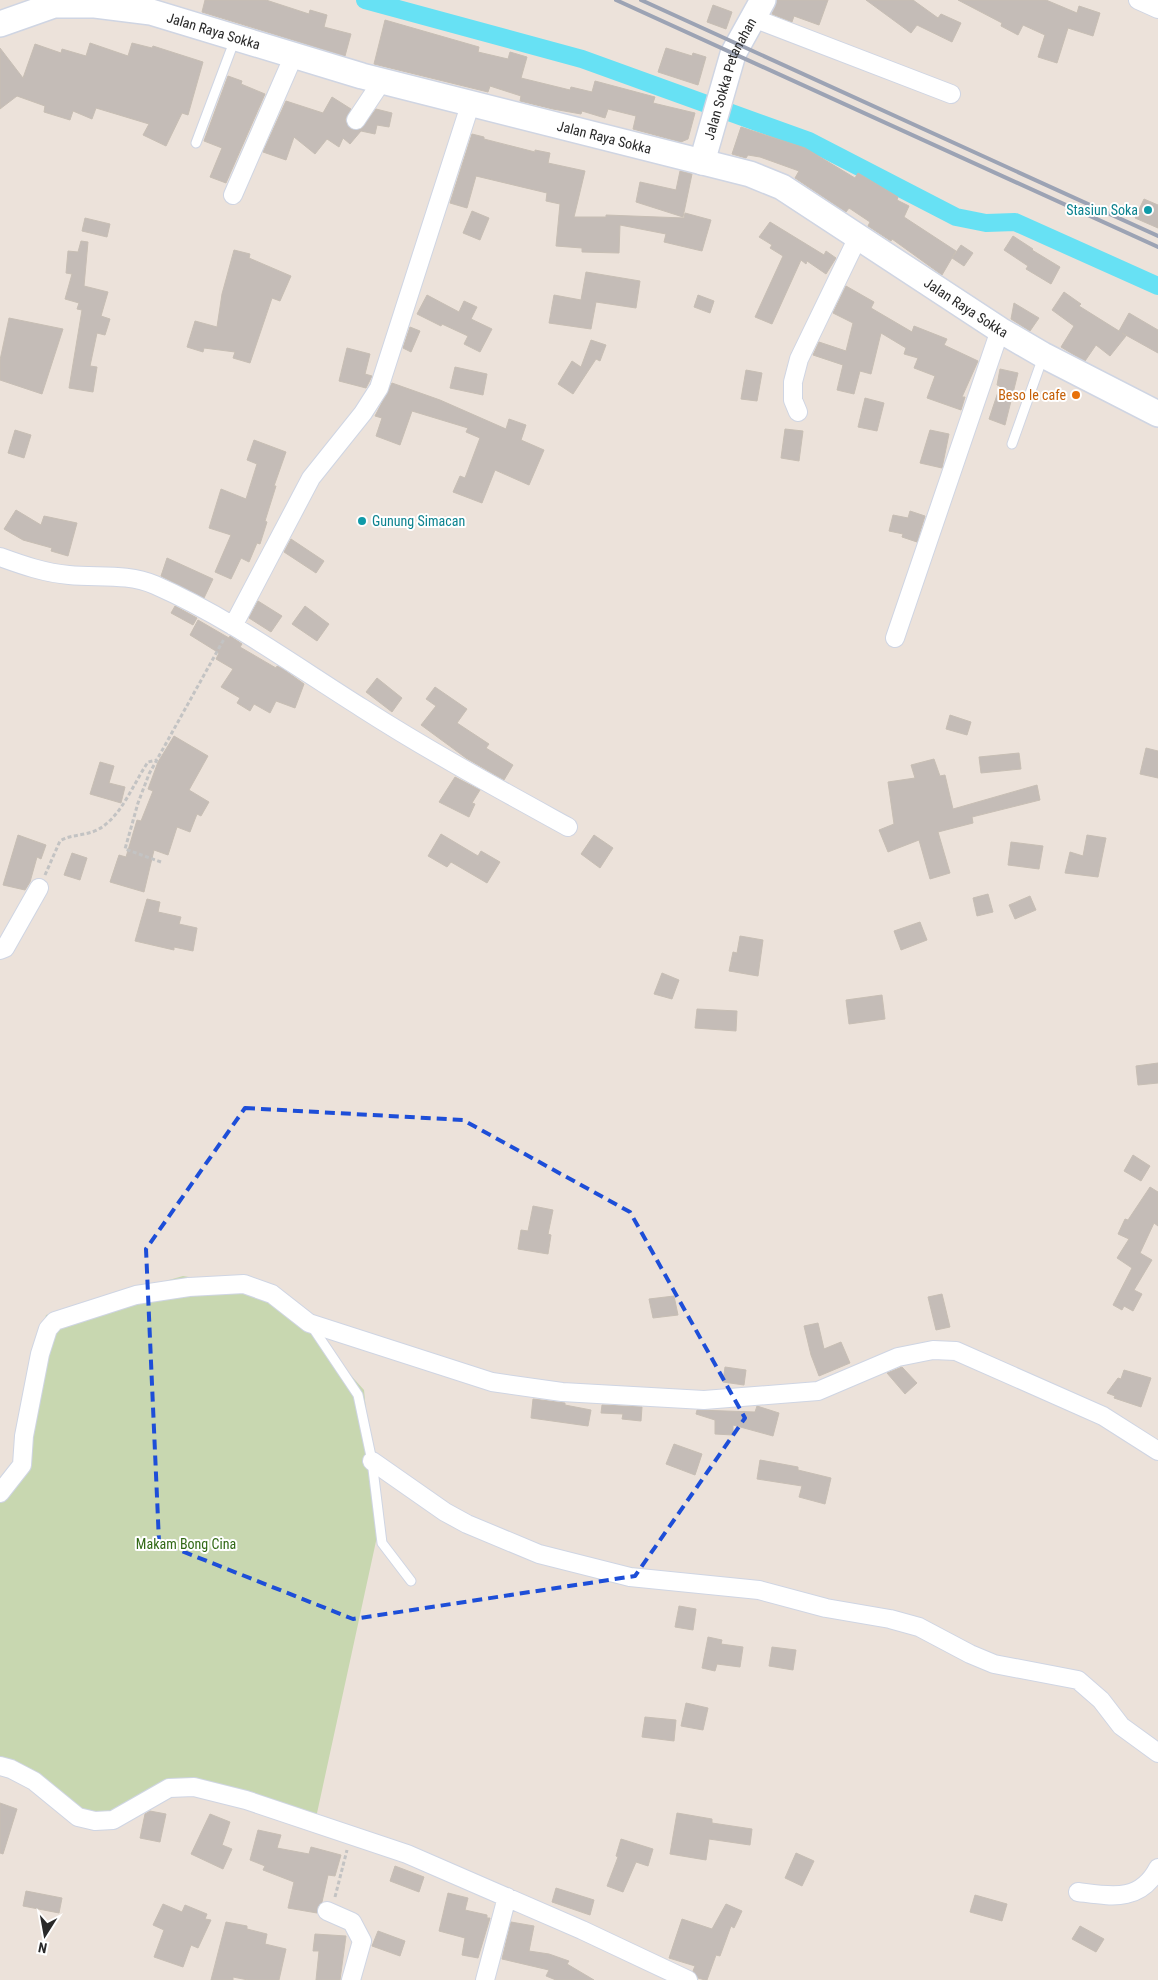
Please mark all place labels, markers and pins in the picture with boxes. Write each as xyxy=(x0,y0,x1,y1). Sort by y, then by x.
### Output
place label: Stasiun Soka xyxy=(1066,202,1138,218)
marker: Stasiun Soka xyxy=(1142,204,1154,216)
place label: Beso le cafe xyxy=(998,387,1066,403)
marker: Beso le cafe xyxy=(1070,389,1082,401)
place label: Gunung Simacan xyxy=(372,513,465,529)
marker: Gunung Simacan xyxy=(356,515,368,527)

